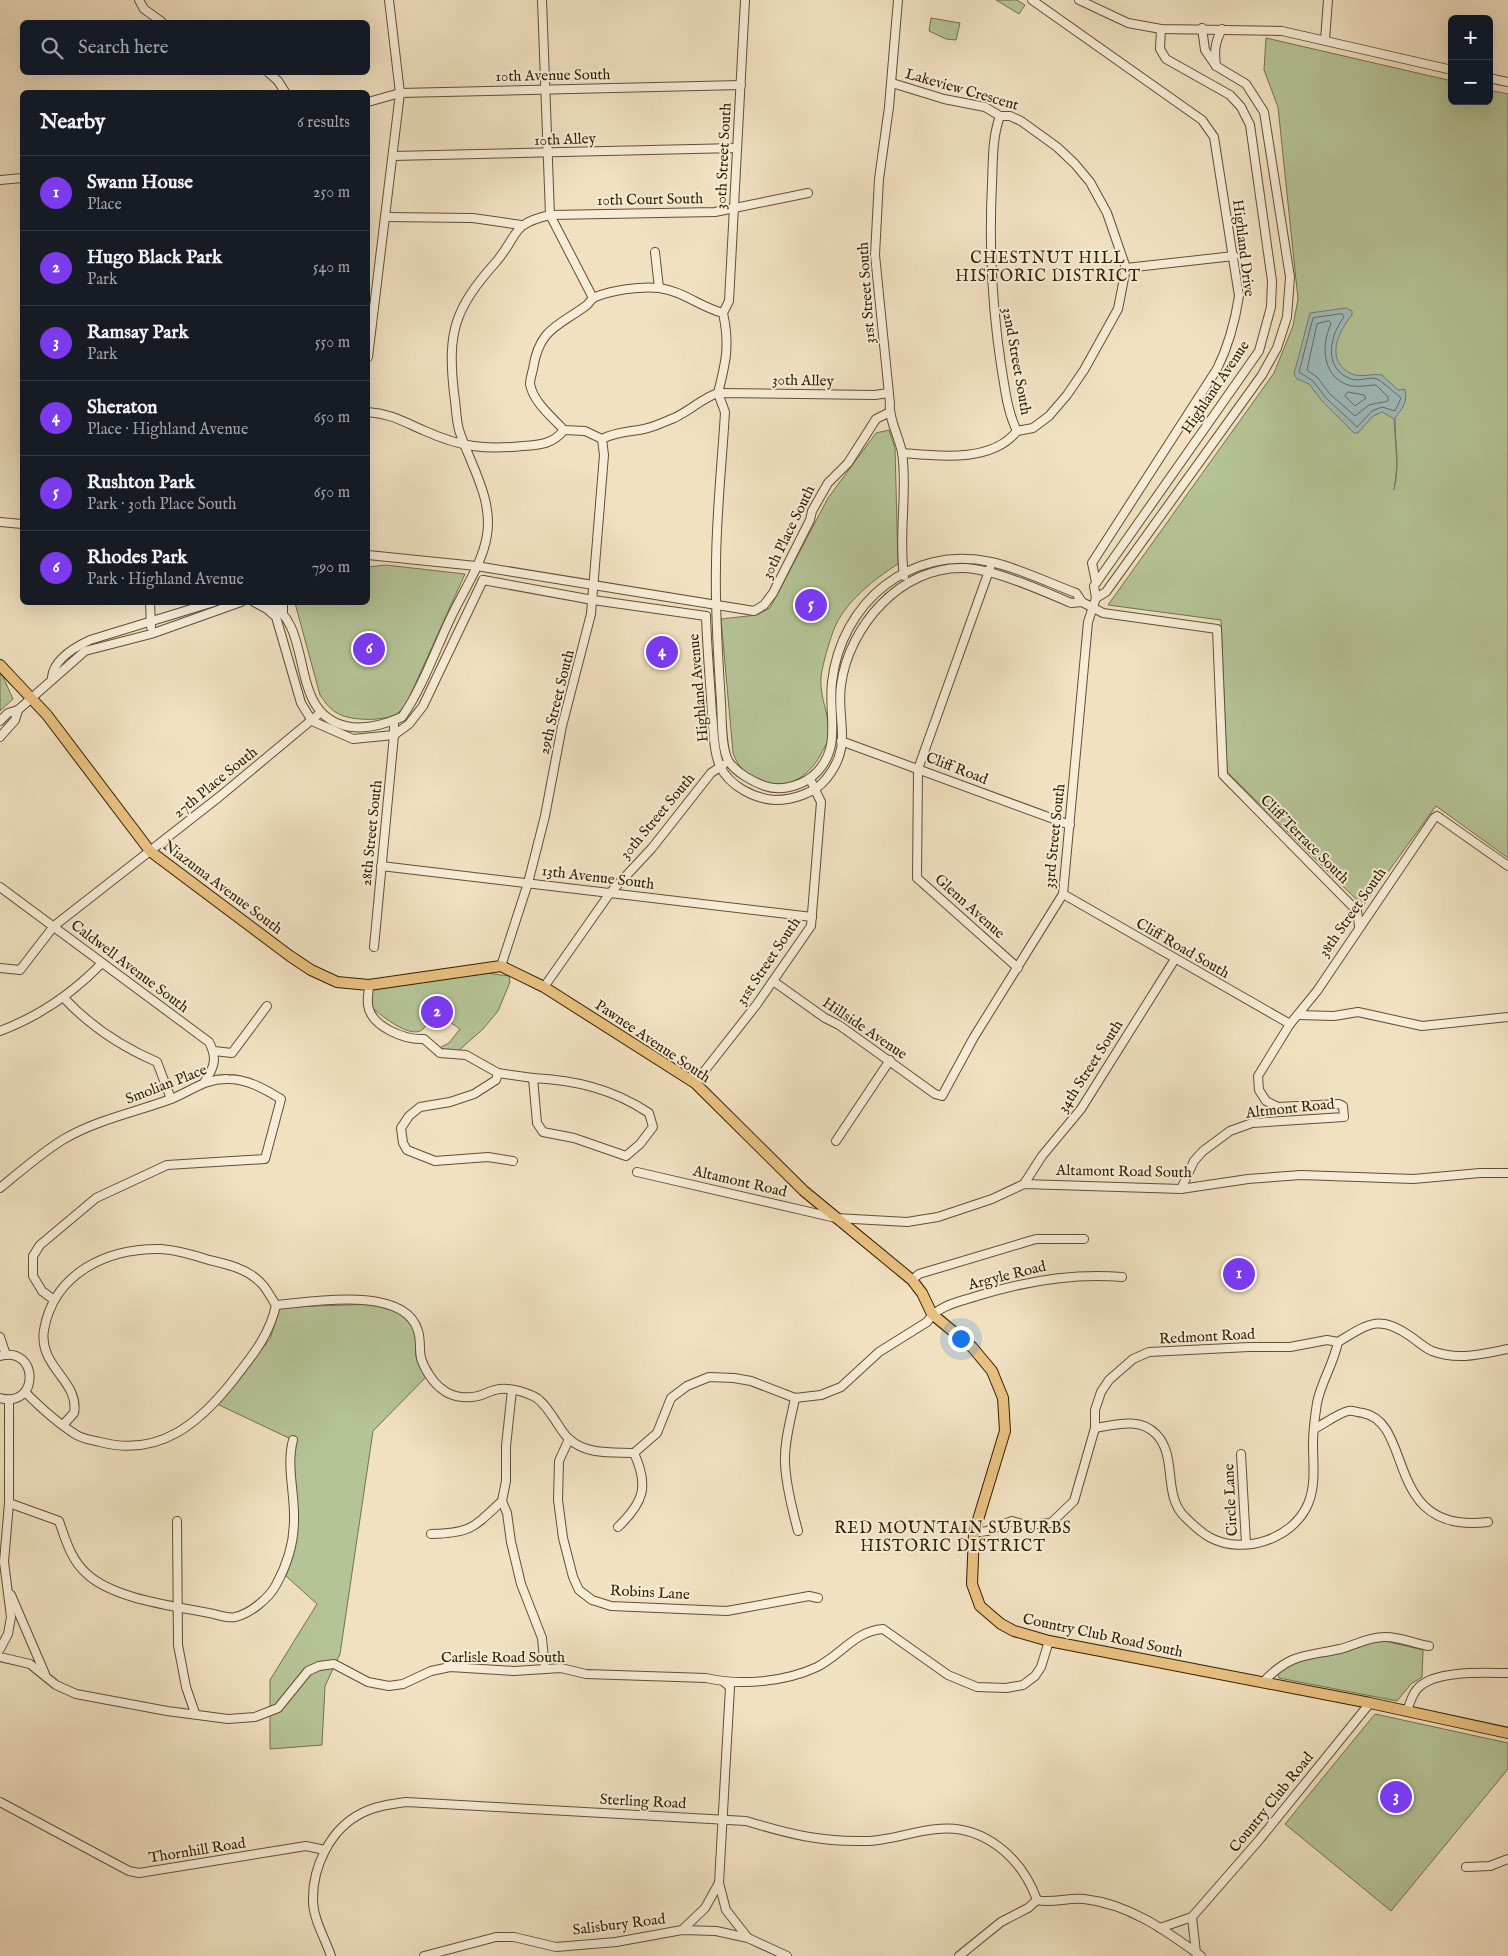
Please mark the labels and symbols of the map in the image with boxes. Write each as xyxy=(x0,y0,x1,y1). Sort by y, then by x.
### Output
street label: Lakeview Crescent xyxy=(903,64,1021,115)
street label: 10th Avenue South xyxy=(495,65,611,86)
street label: 30th Street South xyxy=(711,102,736,210)
street label: 10th Alley xyxy=(534,129,597,150)
street label: 10th Court South xyxy=(597,189,703,210)
street label: Highland Drive xyxy=(1228,198,1259,298)
street label: 31st Street South xyxy=(853,241,880,345)
district label: CHESTNUT HILL HISTORIC DISTRICT xyxy=(955,249,1141,287)
street label: 32nd Street South xyxy=(998,306,1035,416)
street label: Highland Avenue xyxy=(1177,337,1254,438)
street label: 30th Alley xyxy=(772,370,835,391)
street label: 30th Place South xyxy=(758,482,819,582)
pin: 5 xyxy=(795,586,827,624)
pin: 6 xyxy=(353,630,385,668)
pin: 4 xyxy=(646,633,678,671)
street label: Highland Avenue xyxy=(684,633,713,743)
street label: 29th Street South xyxy=(534,648,579,756)
street label: 27th Place South xyxy=(169,743,261,822)
street label: Cliff Road xyxy=(923,748,991,789)
street label: 30th Street South xyxy=(616,769,699,863)
street label: 28th Street South xyxy=(356,779,387,887)
street label: 33rd Street South xyxy=(1040,783,1069,889)
street label: Cliff Terrace South xyxy=(1256,791,1353,888)
street label: Niazuma Avenue South xyxy=(159,836,286,939)
street label: 13th Avenue South xyxy=(541,861,655,894)
street label: 38th Street South xyxy=(1314,864,1390,961)
street label: Glenn Avenue xyxy=(931,870,1009,943)
street label: 31st Street South xyxy=(732,914,805,1009)
street label: Cliff Road South xyxy=(1133,914,1233,983)
street label: Caldwell Avenue South xyxy=(67,916,193,1017)
pin: 2 xyxy=(421,993,453,1031)
street label: Hillside Avenue xyxy=(819,993,911,1064)
street label: Pawnee Avenue South xyxy=(591,996,714,1087)
street label: 34th Street South xyxy=(1053,1016,1127,1116)
street label: Smolian Place xyxy=(123,1060,210,1109)
street label: Altmont Road xyxy=(1244,1094,1336,1123)
street label: Altamont Road xyxy=(690,1161,790,1202)
street label: Altamont Road South xyxy=(1055,1161,1192,1182)
pin: 1 xyxy=(1223,1255,1255,1293)
street label: Argyle Road xyxy=(965,1256,1049,1295)
street label: Redmont Road xyxy=(1159,1324,1256,1349)
your location xyxy=(948,1326,974,1352)
street label: Circle Lane xyxy=(1219,1463,1242,1537)
district label: RED MOUNTAIN SUBURBS HISTORIC DISTRICT xyxy=(834,1519,1072,1557)
street label: Robins Lane xyxy=(610,1581,691,1604)
street label: Country Club Road South xyxy=(1021,1609,1185,1662)
street label: Carlisle Road South xyxy=(441,1648,565,1667)
street label: Country Club Road xyxy=(1225,1748,1318,1856)
pin: 3 xyxy=(1380,1778,1412,1816)
street label: Sterling Road xyxy=(599,1790,688,1813)
street label: Thornhill Road xyxy=(147,1833,248,1868)
street label: Salisbury Road xyxy=(572,1909,668,1940)

